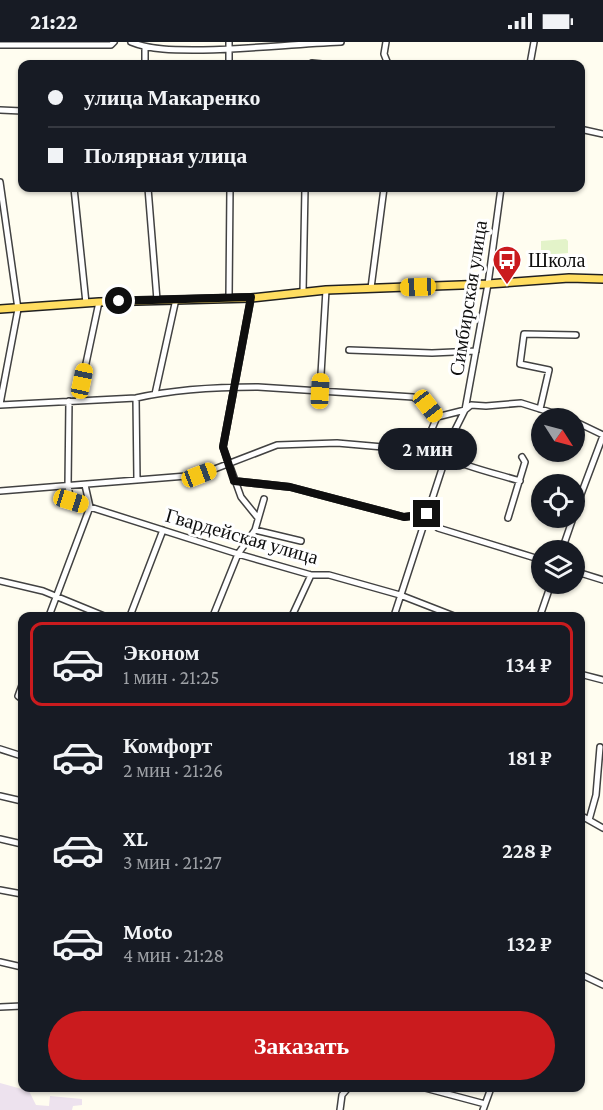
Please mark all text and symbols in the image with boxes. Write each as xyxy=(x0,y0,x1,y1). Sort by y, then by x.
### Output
text: 21:22 xyxy=(30,9,78,34)
text: улица Макаренко xyxy=(84,85,261,110)
text: Полярная улица xyxy=(84,143,247,168)
street label: Симбирская улица xyxy=(445,219,492,377)
bus stop icon: Школа xyxy=(491,244,523,286)
place label: Школа xyxy=(528,249,586,271)
car xyxy=(400,277,436,297)
route start xyxy=(105,287,132,314)
car xyxy=(69,362,95,400)
car xyxy=(310,373,330,409)
car xyxy=(410,386,446,426)
north arrow xyxy=(531,408,585,462)
map controls xyxy=(531,408,585,594)
callout: 2 мин xyxy=(378,427,476,469)
text: 2 мин xyxy=(402,438,453,460)
car xyxy=(179,460,219,490)
button: locate xyxy=(531,474,585,528)
car xyxy=(51,487,91,515)
route end xyxy=(413,500,440,527)
street label: Гвардейская улица xyxy=(163,504,321,569)
button: layers xyxy=(531,540,585,594)
icon: car xyxy=(51,637,105,691)
text: Эконом xyxy=(123,640,200,665)
text: 134 ₽ xyxy=(506,652,552,677)
text: 1 мин · 21:25 xyxy=(123,666,219,688)
icon: car xyxy=(51,730,105,784)
text: Комфорт xyxy=(123,733,212,758)
text: 181 ₽ xyxy=(508,745,552,770)
text: 2 мин · 21:26 xyxy=(123,759,223,781)
icon: car xyxy=(51,823,105,877)
text: XL xyxy=(123,826,148,851)
text: 228 ₽ xyxy=(502,838,552,863)
text: 3 мин · 21:27 xyxy=(123,851,222,873)
icon: car xyxy=(51,916,105,970)
text: Moto xyxy=(123,919,173,944)
text: 132 ₽ xyxy=(507,931,552,956)
text: 4 мин · 21:28 xyxy=(123,944,224,966)
button: Заказать xyxy=(48,1011,555,1080)

